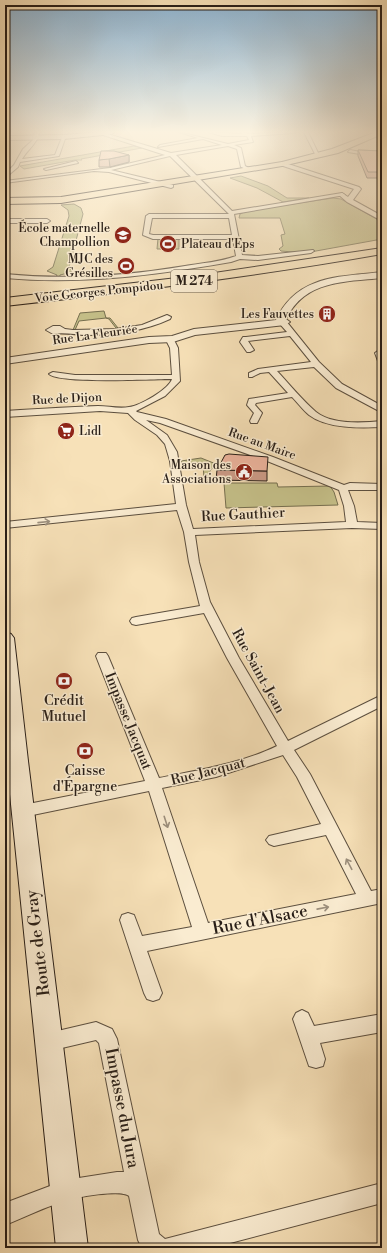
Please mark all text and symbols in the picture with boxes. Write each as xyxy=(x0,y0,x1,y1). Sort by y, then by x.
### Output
place label: École maternelle Champollion xyxy=(18,219,110,250)
school or university icon: École maternelle Champollion xyxy=(113,225,133,245)
sports icon: Plateau d'Eps xyxy=(158,234,178,254)
place label: Plateau d'Eps xyxy=(181,237,254,252)
place label: MJC des Grésilles xyxy=(65,252,113,281)
sports icon: MJC des Grésilles xyxy=(116,256,136,276)
road number: M 274 xyxy=(171,270,217,292)
street label: Voie Georges Pompidou xyxy=(33,278,164,306)
building icon: Les Fauvettes xyxy=(317,304,337,324)
place label: Les Fauvettes xyxy=(241,307,314,322)
street label: Rue La Fleuriée xyxy=(51,322,139,348)
street label: Rue de Dijon xyxy=(32,390,102,408)
supermarket icon: Lidl xyxy=(56,421,76,441)
place label: Lidl xyxy=(79,424,102,439)
street label: Rue au Maire xyxy=(226,425,298,463)
place label: Maison des Associations xyxy=(161,458,231,487)
public building icon: Maison des Associations xyxy=(234,462,254,482)
street label: Rue Gauthier xyxy=(200,504,286,526)
one-way arrow xyxy=(37,518,50,525)
street label: Rue Saint-Jean xyxy=(227,625,289,717)
street label: Impasse Jacquat xyxy=(100,670,156,772)
bank icon: Crédit Mutuel xyxy=(54,671,74,691)
place label: Crédit Mutuel xyxy=(42,692,86,726)
bank icon: Caisse d'Épargne xyxy=(75,741,95,761)
street label: Rue Jacquat xyxy=(169,754,247,790)
place label: Caisse d'Épargne xyxy=(53,762,117,796)
one-way arrow xyxy=(163,816,170,829)
one-way arrow xyxy=(344,859,352,871)
street label: Route de Gray xyxy=(20,888,55,997)
street label: Rue d'Alsace xyxy=(210,900,310,940)
one-way arrow xyxy=(316,903,329,911)
street label: Impasse du Jura xyxy=(100,1046,145,1171)

